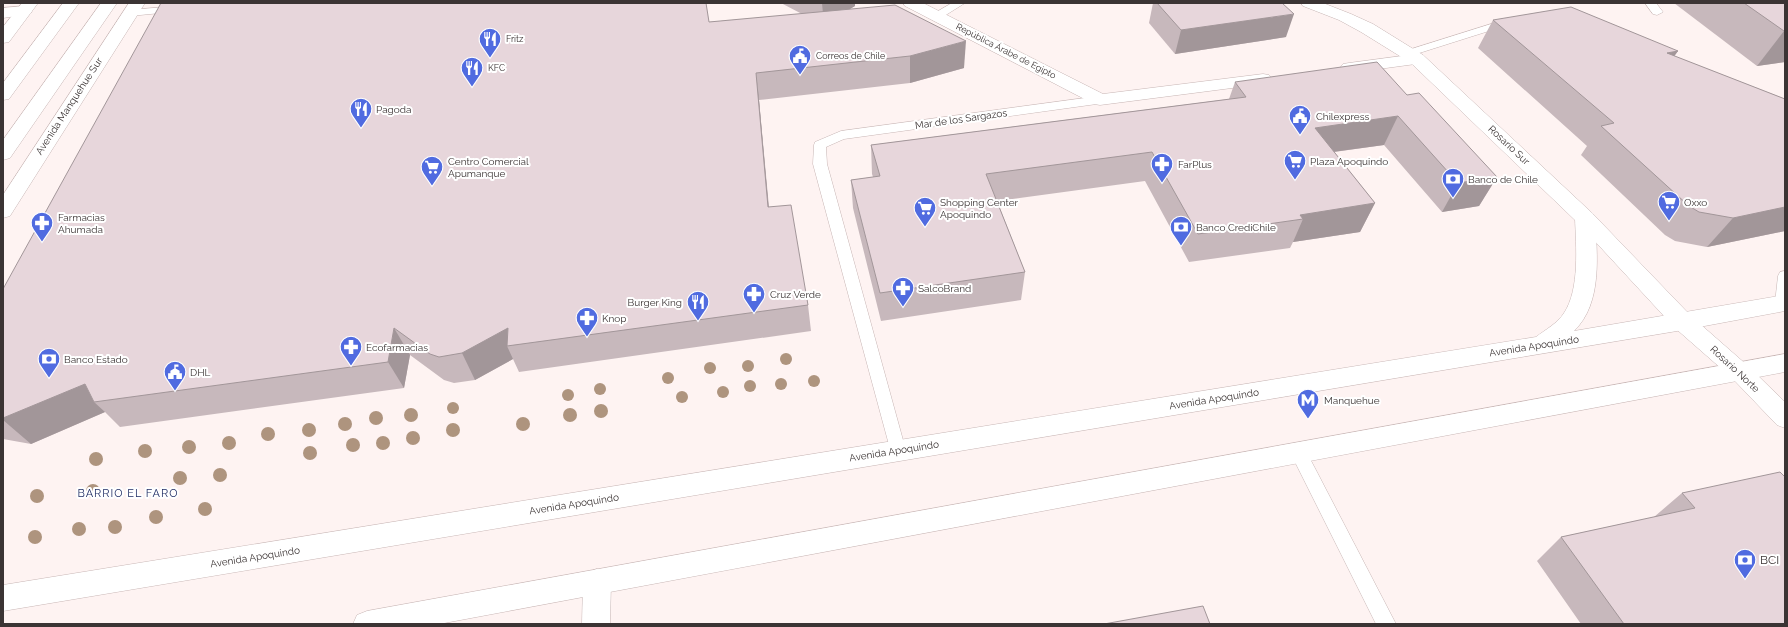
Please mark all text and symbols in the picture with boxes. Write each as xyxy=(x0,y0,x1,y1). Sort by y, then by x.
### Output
street label: República Árabe de Egipto xyxy=(954,20,1058,81)
restaurant icon: Fritz xyxy=(477,26,503,59)
place label: Fritz xyxy=(506,34,524,44)
public building icon: Correos de Chile xyxy=(787,43,813,76)
place label: Correos de Chile xyxy=(816,51,886,61)
street label: Avenida Manquehue Sur xyxy=(34,55,105,157)
restaurant icon: KFC xyxy=(459,55,485,88)
place label: KFC xyxy=(488,63,505,73)
restaurant icon: Pagoda xyxy=(348,96,374,129)
public building icon: Chilexpress xyxy=(1287,103,1313,136)
place label: Pagoda xyxy=(376,104,411,115)
street label: Mar de los Sargazos xyxy=(914,107,1008,131)
place label: Chilexpress xyxy=(1316,111,1370,122)
street label: Rosario Sur xyxy=(1486,123,1532,167)
supermarket icon: Plaza Apoquindo xyxy=(1282,148,1308,181)
pharmacy icon: FarPlus xyxy=(1149,151,1175,184)
supermarket icon: Centro Comercial Apumanque xyxy=(419,154,445,187)
place label: Centro Comercial Apumanque xyxy=(448,156,529,179)
place label: Plaza Apoquindo xyxy=(1310,156,1388,167)
place label: FarPlus xyxy=(1178,159,1212,170)
bank icon: Banco de Chile xyxy=(1440,166,1466,199)
place label: Banco de Chile xyxy=(1468,174,1538,185)
supermarket icon: Oxxo xyxy=(1656,189,1682,222)
supermarket icon: Shopping Center Apoquindo xyxy=(912,195,938,228)
place label: Shopping Center Apoquindo xyxy=(940,197,1019,220)
place label: Oxxo xyxy=(1684,197,1707,208)
pharmacy icon: Farmacias Ahumada xyxy=(29,210,55,243)
place label: Farmacias Ahumada xyxy=(58,212,105,235)
bank icon: Banco CrediChile xyxy=(1168,214,1194,247)
place label: Banco CrediChile xyxy=(1196,222,1276,233)
pharmacy icon: SalcoBrand xyxy=(890,275,916,308)
pharmacy icon: Cruz Verde xyxy=(741,281,767,314)
place label: SalcoBrand xyxy=(918,283,971,294)
restaurant icon: Burger King xyxy=(685,289,711,322)
place label: Cruz Verde xyxy=(770,289,821,300)
place label: Burger King xyxy=(628,297,682,308)
pharmacy icon: Knop xyxy=(574,305,600,338)
place label: Knop xyxy=(602,313,626,324)
street label: Avenida Apoquindo xyxy=(1488,333,1580,359)
pharmacy icon: Ecofarmacias xyxy=(338,334,364,367)
place label: Ecofarmacias xyxy=(366,342,428,353)
street label: Rosario Norte xyxy=(1708,343,1762,395)
bank icon: Banco Estado xyxy=(36,346,62,379)
place label: Banco Estado xyxy=(64,354,128,365)
public building icon: DHL xyxy=(162,359,188,392)
place label: DHL xyxy=(190,367,211,378)
street label: Avenida Apoquindo xyxy=(1168,386,1260,412)
metro station icon: Manquehue xyxy=(1295,387,1321,420)
place label: Manquehue xyxy=(1324,395,1380,406)
street label: Avenida Apoquindo xyxy=(848,438,940,464)
district label: BARRIO EL FARO xyxy=(77,487,179,500)
street label: Avenida Apoquindo xyxy=(528,491,620,517)
street label: Avenida Apoquindo xyxy=(209,544,301,570)
bank icon: BCI xyxy=(1732,547,1758,580)
place label: BCI xyxy=(1760,553,1779,567)

